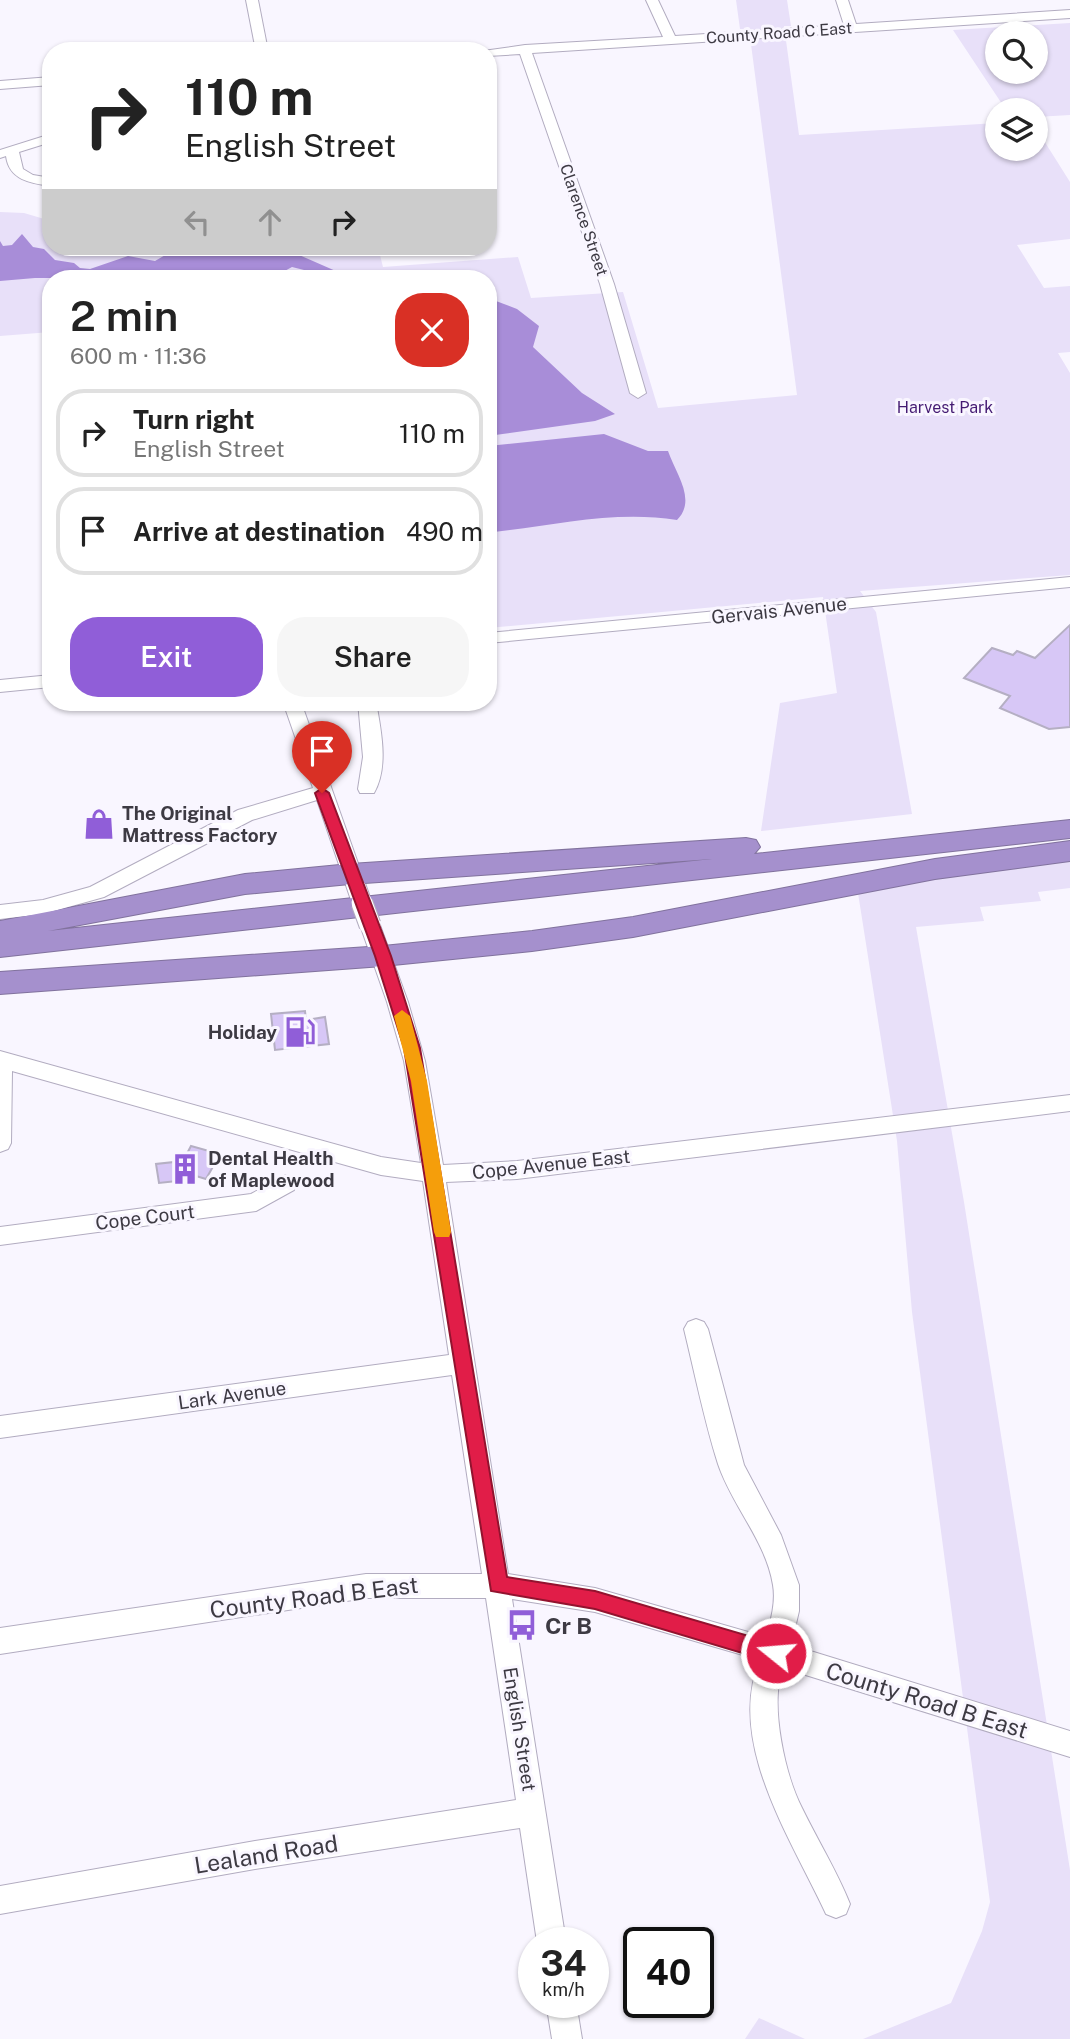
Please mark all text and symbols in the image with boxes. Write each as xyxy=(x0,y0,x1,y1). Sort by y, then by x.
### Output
street label: County Road C East xyxy=(705,18,853,48)
map controls xyxy=(985,21,1048,161)
button: search xyxy=(985,21,1048,84)
text: 110 m xyxy=(185,68,313,126)
icon: right xyxy=(70,70,161,161)
button: layers xyxy=(985,98,1048,161)
text: English Street xyxy=(185,127,396,164)
street label: Clarence Street xyxy=(556,161,612,279)
icon: left xyxy=(178,203,216,241)
icon: ahead xyxy=(251,203,289,241)
icon: right xyxy=(324,203,362,241)
text: 2 min xyxy=(70,291,178,340)
button: close xyxy=(395,293,469,367)
text: 600 m · 11:36 xyxy=(70,342,207,369)
park label: Harvest Park xyxy=(897,398,993,417)
text: Turn right xyxy=(133,404,255,435)
icon: right xyxy=(74,414,112,452)
text: 110 m xyxy=(399,418,465,449)
text: English Street xyxy=(133,435,285,462)
icon: arrive xyxy=(74,512,112,550)
text: Arrive at destination xyxy=(133,516,385,547)
text: 490 m xyxy=(406,516,483,547)
street label: Gervais Avenue xyxy=(710,592,848,628)
button: Exit xyxy=(70,617,263,697)
button: Share xyxy=(277,617,469,697)
pin xyxy=(292,721,352,793)
icon: arrive xyxy=(303,732,341,770)
place label: The Original Mattress Factory xyxy=(122,802,278,846)
shop icon: The Original Mattress Factory xyxy=(82,807,116,841)
fuel station icon: Holiday xyxy=(283,1015,317,1049)
place label: Holiday xyxy=(208,1021,277,1043)
street label: Cope Avenue East xyxy=(471,1145,631,1183)
place label: Dental Health of Maplewood xyxy=(208,1147,335,1191)
building icon: Dental Health of Maplewood xyxy=(168,1152,202,1186)
street label: Cope Court xyxy=(94,1200,196,1234)
street label: Lark Avenue xyxy=(176,1377,288,1413)
street label: County Road B East xyxy=(208,1571,420,1623)
bus stop icon: Cr B xyxy=(505,1608,539,1642)
place label: Cr B xyxy=(545,1612,592,1639)
position arrow xyxy=(739,1616,813,1690)
street label: County Road B East xyxy=(823,1656,1031,1744)
street label: English Street xyxy=(499,1665,541,1793)
street label: Lealand Road xyxy=(192,1829,340,1879)
speed limit sign: 40 xyxy=(623,1927,714,2018)
text: 34 xyxy=(540,1943,587,1984)
text: km/h xyxy=(542,1979,585,2000)

